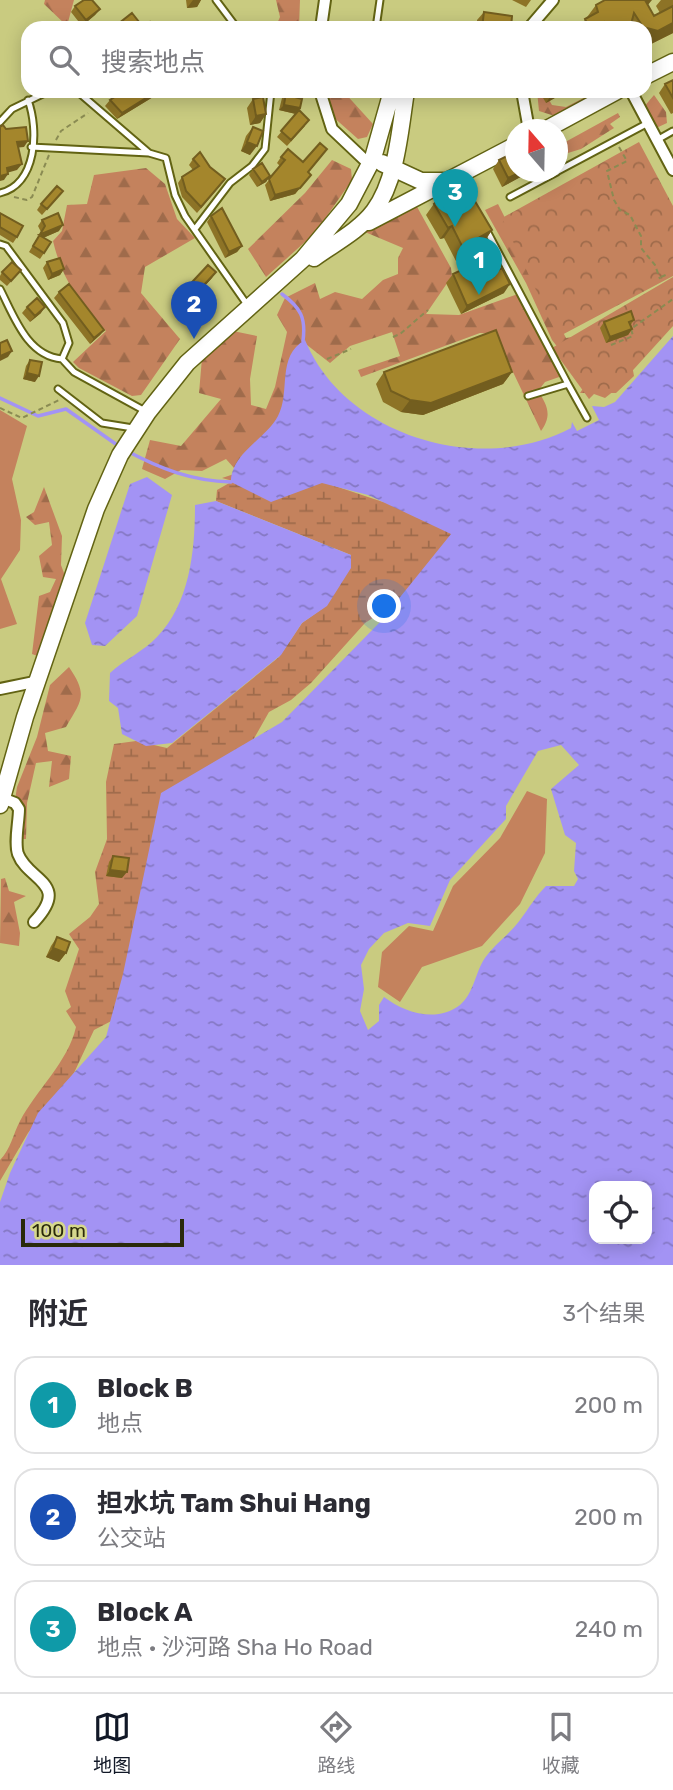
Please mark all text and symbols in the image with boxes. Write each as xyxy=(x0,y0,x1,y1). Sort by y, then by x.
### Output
search box xyxy=(21,21,652,98)
icon: search xyxy=(45,41,83,79)
text: 搜索地点 xyxy=(101,47,205,78)
north arrow xyxy=(505,119,568,182)
pin: 3 xyxy=(432,169,478,227)
pin: 1 xyxy=(456,237,502,295)
pin: 2 xyxy=(171,281,217,339)
your location xyxy=(367,589,401,623)
map controls xyxy=(589,1181,652,1244)
button: locate xyxy=(589,1181,652,1244)
scale bar xyxy=(21,1216,184,1248)
text: 100 m xyxy=(32,1219,86,1242)
text: 附近 xyxy=(28,1296,88,1332)
text: 3个结果 xyxy=(562,1299,645,1327)
text: Block B xyxy=(97,1373,193,1404)
text: 1 xyxy=(47,1391,59,1419)
text: 200 m xyxy=(574,1391,643,1419)
text: 地点 xyxy=(97,1409,143,1437)
text: 担水坑 Tam Shui Hang xyxy=(97,1488,371,1519)
text: 2 xyxy=(46,1503,60,1531)
text: 200 m xyxy=(574,1503,643,1531)
text: 公交站 xyxy=(97,1524,166,1552)
text: Block A xyxy=(97,1597,193,1628)
text: 3 xyxy=(45,1615,61,1643)
text: 240 m xyxy=(575,1615,643,1643)
text: 地点 · 沙河路 Sha Ho Road xyxy=(97,1633,373,1661)
tab: 地图 xyxy=(93,1708,131,1777)
tab: 路线 xyxy=(317,1708,356,1777)
tab: 收藏 xyxy=(542,1708,580,1777)

